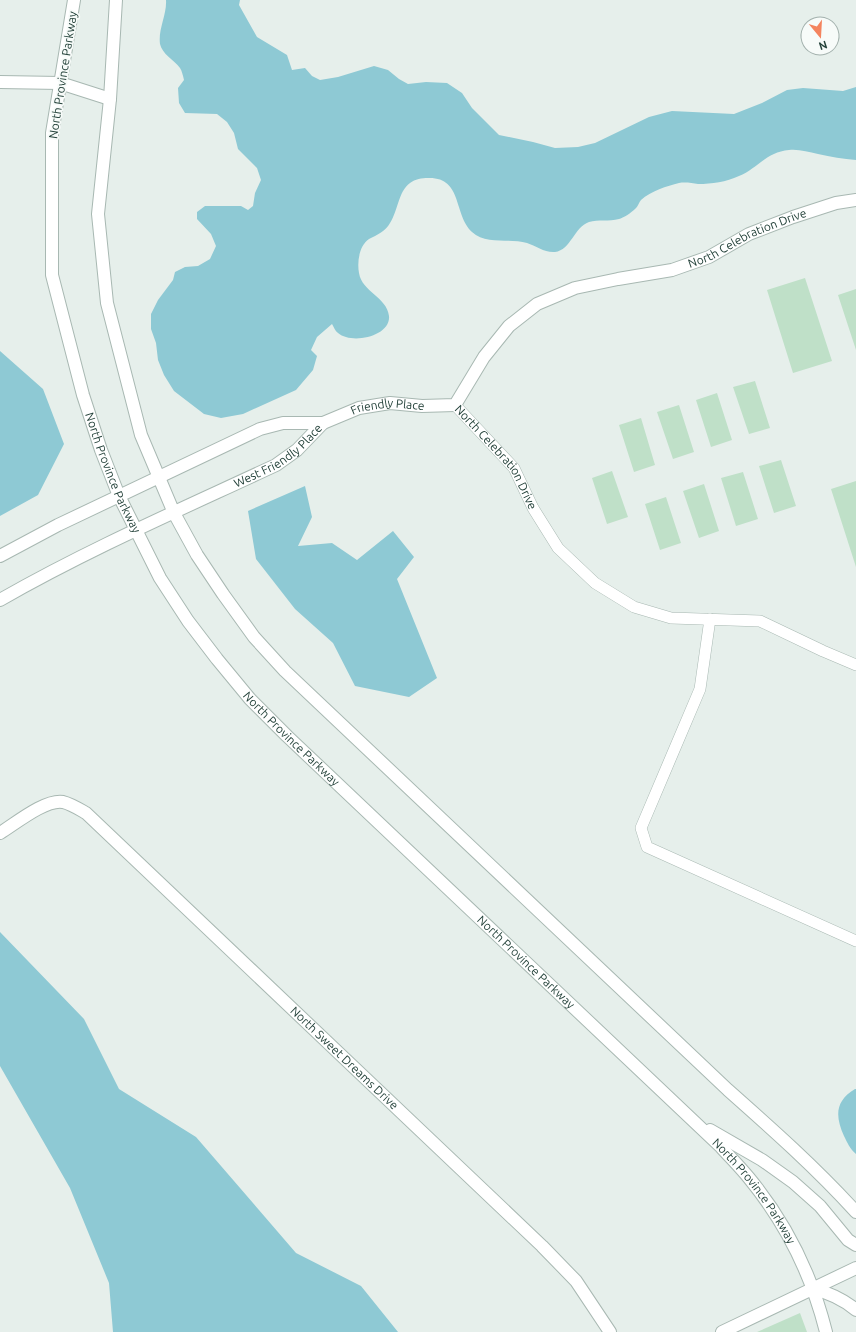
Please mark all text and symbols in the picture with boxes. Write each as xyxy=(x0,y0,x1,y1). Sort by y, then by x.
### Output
street label: North Province Parkway xyxy=(46,10,79,140)
north arrow xyxy=(800,16,840,56)
text: N xyxy=(817,39,829,52)
street label: North Celebration Drive xyxy=(686,206,808,270)
street label: Friendly Place xyxy=(349,396,425,417)
street label: North Celebration Drive xyxy=(452,402,540,511)
street label: North Province Parkway xyxy=(83,411,143,535)
street label: West Friendly Place xyxy=(232,421,324,490)
street label: North Province Parkway xyxy=(241,689,342,788)
street label: North Province Parkway xyxy=(475,913,578,1011)
street label: North Sweet Dreams Drive xyxy=(288,1004,401,1112)
street label: North Province Parkway xyxy=(710,1136,798,1246)

